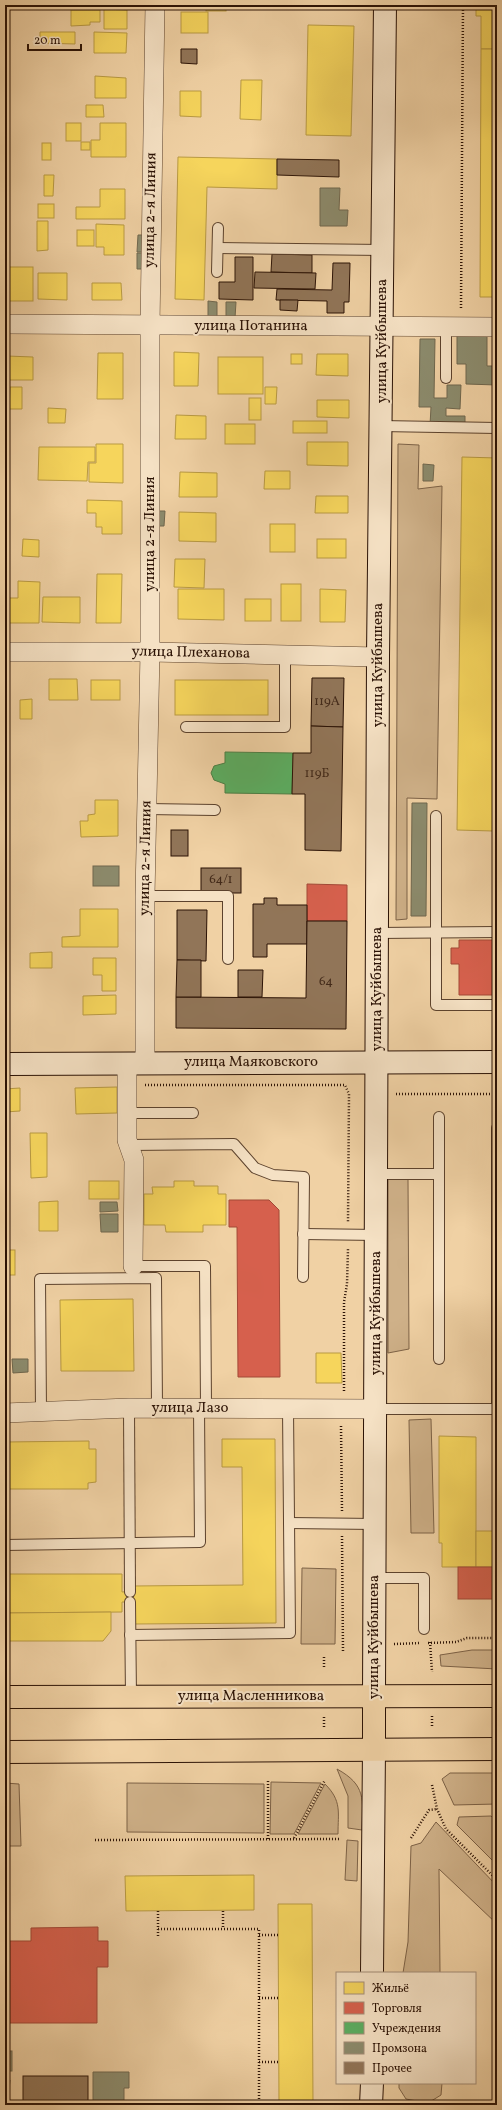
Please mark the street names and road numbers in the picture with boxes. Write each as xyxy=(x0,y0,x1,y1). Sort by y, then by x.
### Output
street label: улица 2-я Линия xyxy=(139,152,163,268)
street label: улица Куйбышева xyxy=(372,279,393,403)
street label: улица Потанина xyxy=(194,316,308,337)
street label: улица 2-я Линия xyxy=(140,476,161,592)
street label: улица Куйбышева xyxy=(368,603,389,727)
street label: улица Плеханова xyxy=(131,641,251,665)
street label: улица 2-я Линия xyxy=(134,800,158,916)
street label: улица Куйбышева xyxy=(367,927,388,1051)
street label: улица Маяковского xyxy=(184,1052,318,1073)
street label: улица Куйбышева xyxy=(366,1251,387,1375)
street label: улица Лазо xyxy=(152,1398,228,1419)
street label: улица Куйбышева xyxy=(364,1575,385,1699)
street label: улица Масленникова xyxy=(178,1686,324,1707)

